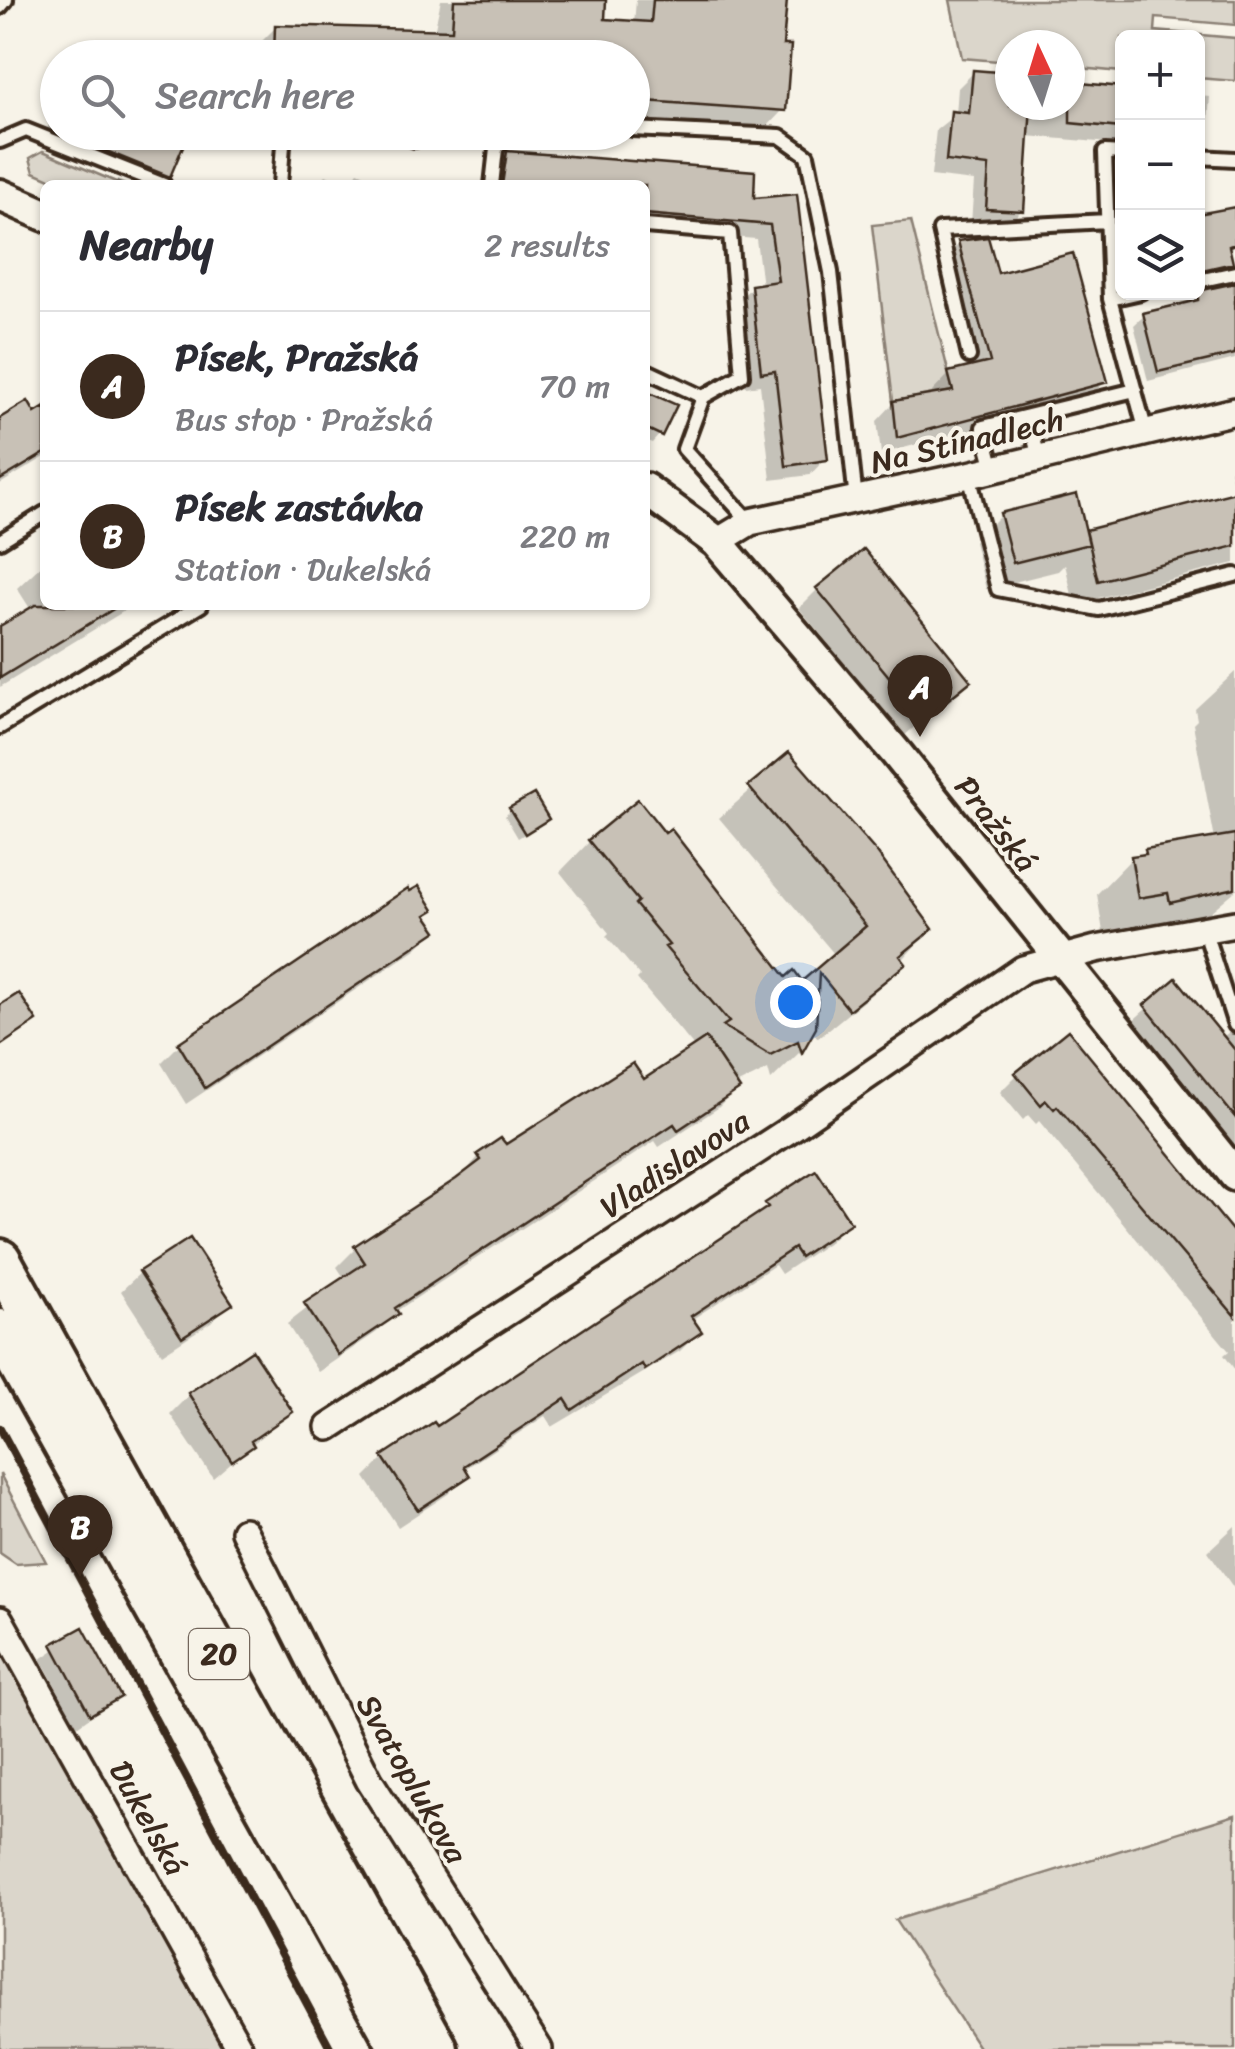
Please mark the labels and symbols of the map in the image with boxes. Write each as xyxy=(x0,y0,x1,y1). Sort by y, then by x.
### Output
north arrow xyxy=(995,30,1085,120)
street label: Na Stínadlech xyxy=(865,391,1069,491)
pin: A xyxy=(888,654,952,737)
street label: Pražská xyxy=(939,762,1053,886)
your location xyxy=(770,977,821,1028)
street label: Vladislavova xyxy=(588,1093,763,1234)
pin: B xyxy=(48,1494,112,1577)
road number: 20 xyxy=(189,1629,249,1679)
street label: Svatoplukova xyxy=(340,1683,484,1876)
street label: Dukelská xyxy=(93,1750,203,1886)

